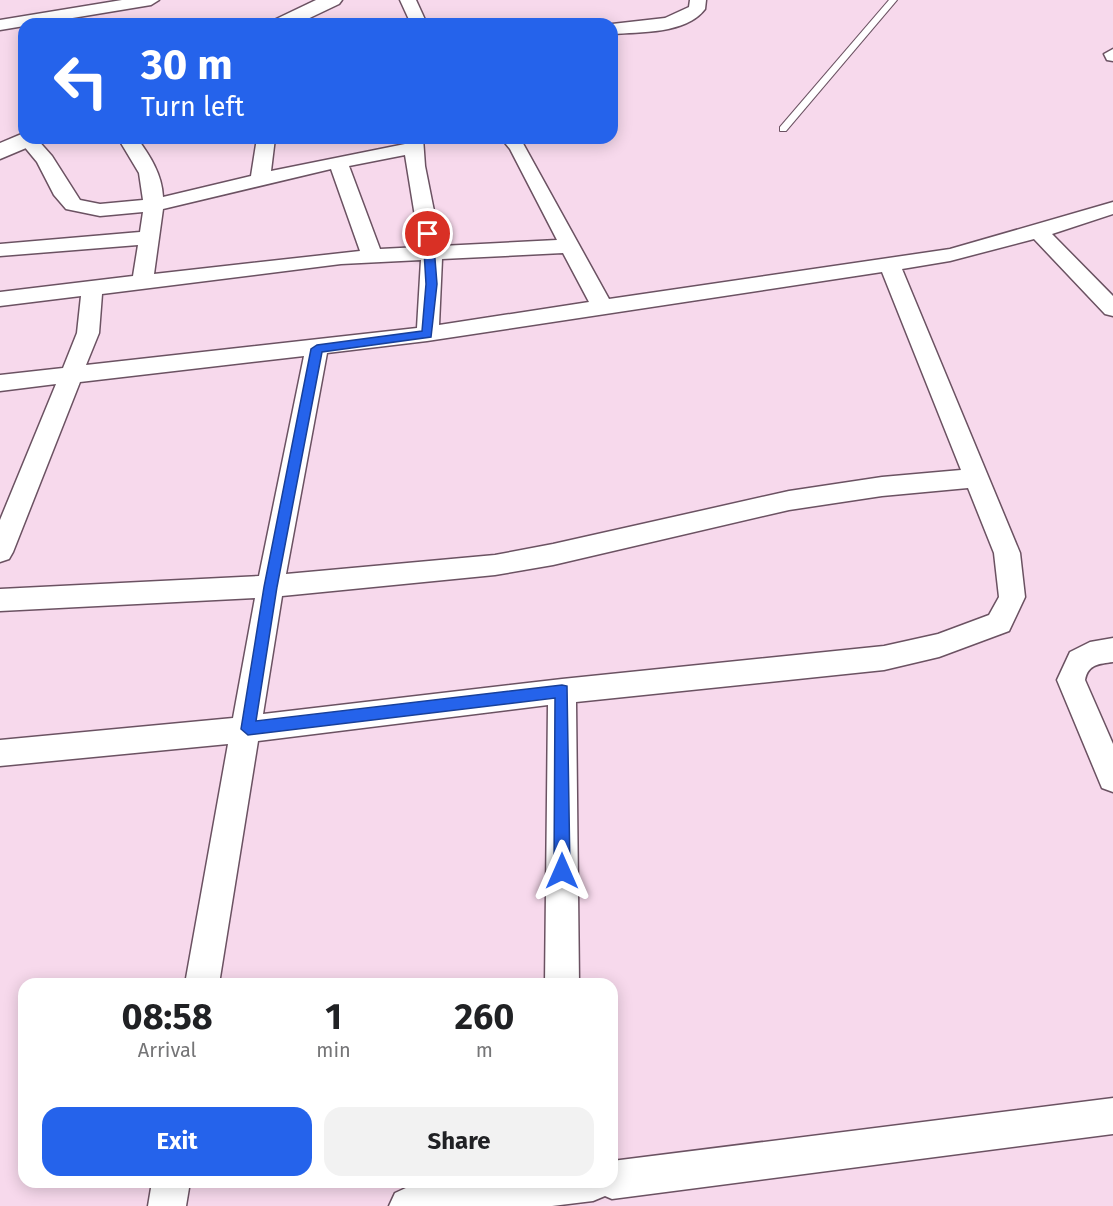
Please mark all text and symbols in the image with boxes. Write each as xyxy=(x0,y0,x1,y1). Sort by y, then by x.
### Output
text: 30 m xyxy=(141,40,233,90)
icon: left xyxy=(42,42,120,120)
text: Turn left xyxy=(141,91,244,123)
pin xyxy=(402,208,453,259)
icon: arrive xyxy=(411,217,444,250)
position arrow xyxy=(530,839,594,903)
text: 08:58 xyxy=(122,995,213,1039)
text: 1 xyxy=(325,995,342,1039)
text: 260 xyxy=(454,995,514,1039)
text: Arrival xyxy=(138,1038,196,1062)
text: min xyxy=(316,1038,351,1062)
text: m xyxy=(476,1038,493,1062)
button: Exit xyxy=(42,1107,312,1176)
button: Share xyxy=(324,1107,594,1176)

